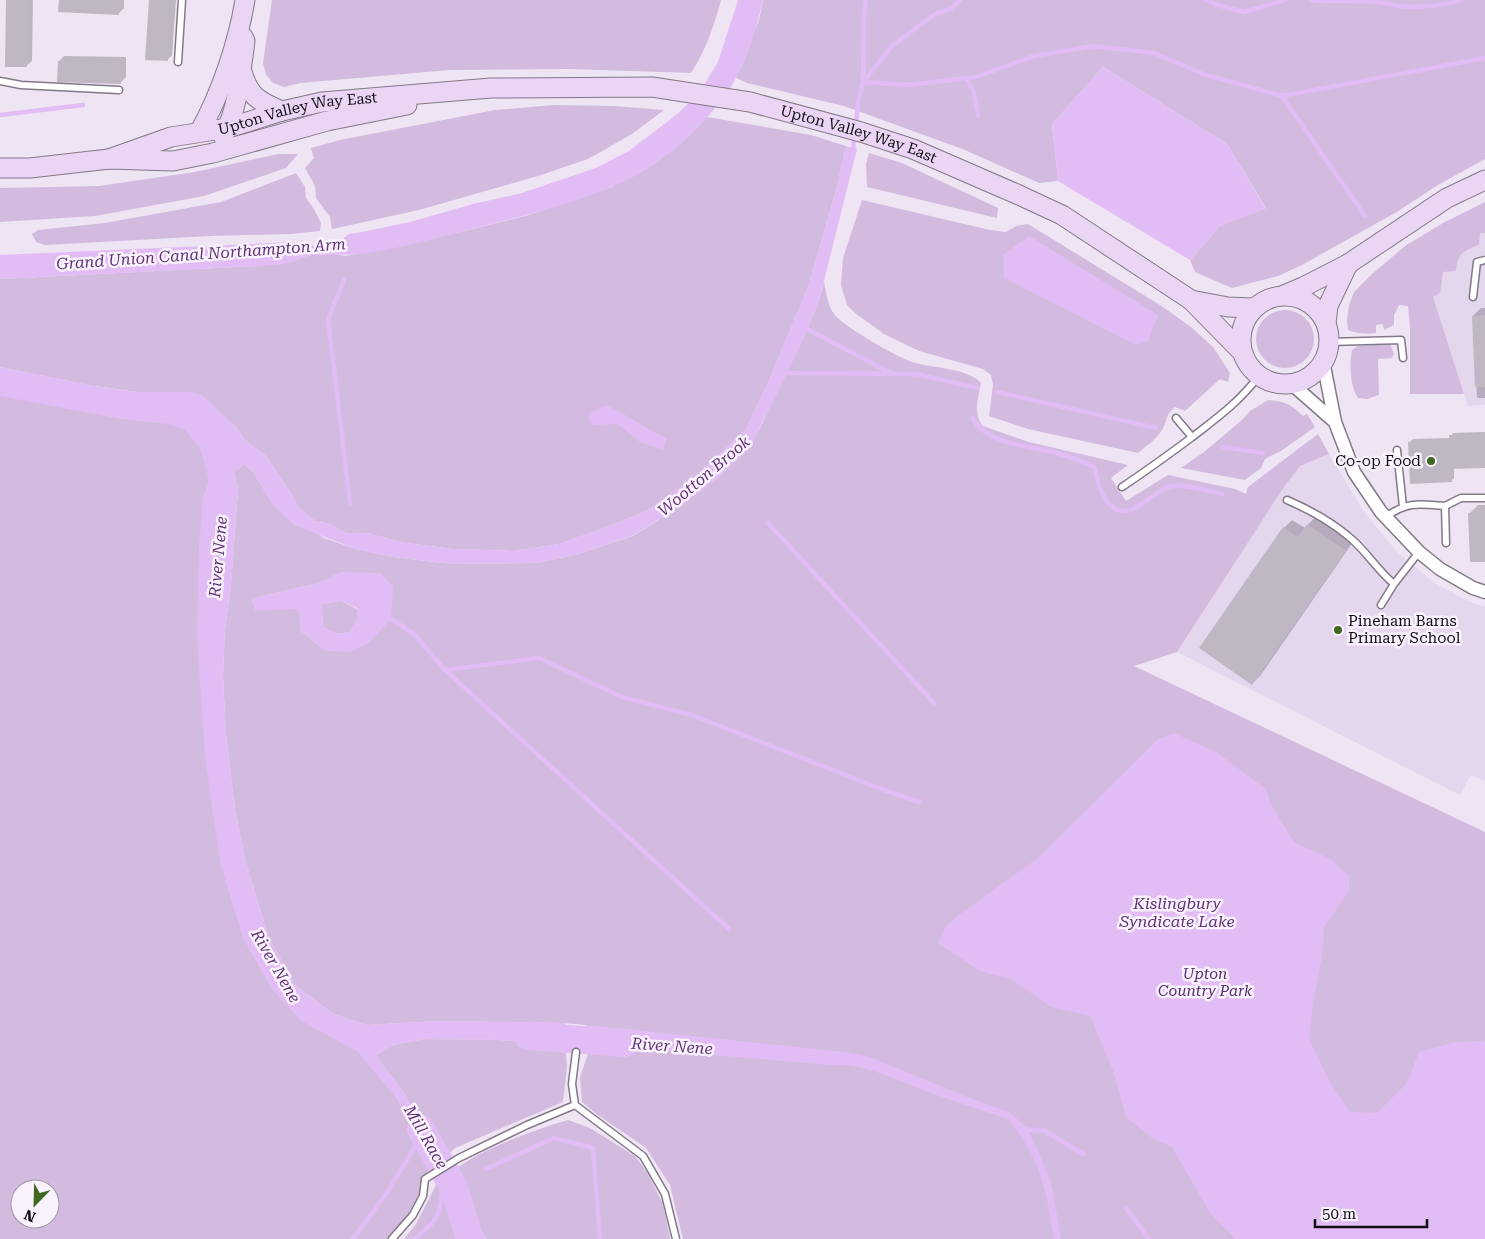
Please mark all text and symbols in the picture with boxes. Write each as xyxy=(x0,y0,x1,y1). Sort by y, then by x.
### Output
street label: Upton Valley Way East xyxy=(217,88,378,138)
street label: Upton Valley Way East xyxy=(778,102,940,167)
water label: Grand Union Canal Northampton Arm xyxy=(56,234,346,274)
water label: Wootton Brook xyxy=(654,432,754,520)
place label: Co-op Food xyxy=(1335,452,1421,470)
marker: Co-op Food xyxy=(1425,455,1437,467)
water label: River Nene xyxy=(205,516,231,599)
place label: Pineham Barns Primary School xyxy=(1348,612,1461,647)
marker: Pineham Barns Primary School xyxy=(1332,624,1344,636)
water label: Kislingbury Syndicate Lake xyxy=(1119,894,1235,931)
water label: River Nene xyxy=(247,925,305,1006)
park label: Upton Country Park xyxy=(1158,965,1253,1000)
water label: River Nene xyxy=(630,1034,713,1058)
water label: Mill Race xyxy=(400,1101,452,1172)
north arrow xyxy=(10,1179,60,1229)
scale bar xyxy=(1315,1196,1428,1228)
text: 50 m xyxy=(1322,1205,1357,1223)
text: N xyxy=(22,1206,38,1225)

